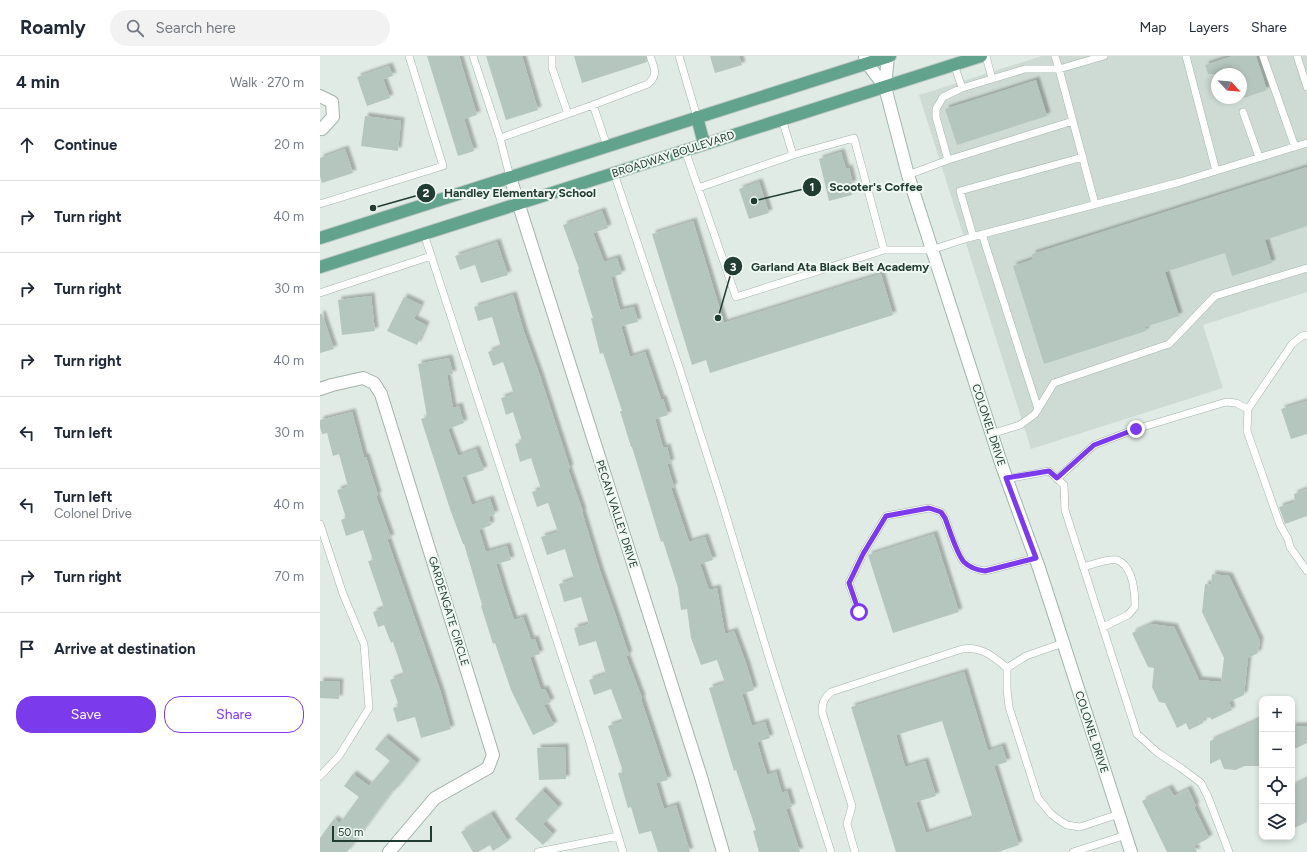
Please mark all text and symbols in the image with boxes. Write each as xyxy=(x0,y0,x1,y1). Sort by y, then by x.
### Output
search box xyxy=(110,10,390,46)
text: Roamly xyxy=(20,16,86,39)
icon: search xyxy=(124,17,146,39)
text: Search here xyxy=(156,19,236,37)
text: Map xyxy=(1139,19,1167,36)
text: Layers xyxy=(1189,19,1229,36)
text: Share xyxy=(1251,19,1287,36)
north arrow xyxy=(1211,68,1247,104)
text: 4 min xyxy=(16,72,60,92)
text: Walk · 270 m xyxy=(230,75,304,90)
street label: BROADWAY BOULEVARD xyxy=(610,128,737,180)
icon: ahead xyxy=(16,134,38,156)
text: Continue xyxy=(54,136,117,154)
text: 20 m xyxy=(274,137,304,152)
callout: Scooter's Coffee xyxy=(802,175,931,199)
text: 1 xyxy=(809,180,815,194)
text: Scooter's Coffee xyxy=(829,180,923,194)
callout: Handley Elementary School xyxy=(416,181,605,205)
text: 2 xyxy=(423,186,430,200)
text: Handley Elementary School xyxy=(444,186,596,200)
icon: right xyxy=(16,206,38,228)
text: Turn right xyxy=(54,208,122,226)
text: 40 m xyxy=(273,209,304,224)
callout: Garland Ata Black Belt Academy xyxy=(723,254,937,278)
text: 3 xyxy=(730,260,737,274)
text: Garland Ata Black Belt Academy xyxy=(751,260,929,274)
icon: right xyxy=(16,278,38,300)
text: Turn right xyxy=(54,280,122,298)
text: 30 m xyxy=(274,281,304,296)
icon: right xyxy=(16,350,38,372)
text: Turn right xyxy=(54,352,122,370)
text: 40 m xyxy=(273,353,304,368)
street label: COLONEL DRIVE xyxy=(969,382,1008,468)
route end xyxy=(1127,420,1145,438)
icon: left xyxy=(16,422,38,444)
text: Turn left xyxy=(54,424,112,442)
text: 30 m xyxy=(274,425,304,440)
street label: PECAN VALLEY DRIVE xyxy=(593,458,640,570)
text: Turn left xyxy=(54,488,112,506)
icon: left xyxy=(16,494,38,516)
text: 40 m xyxy=(273,497,304,512)
text: Colonel Drive xyxy=(54,506,132,521)
street label: GARDENGATE CIRCLE xyxy=(426,555,471,668)
icon: right xyxy=(16,566,38,588)
text: Turn right xyxy=(54,568,122,586)
text: 70 m xyxy=(274,569,304,584)
route start xyxy=(850,603,868,621)
icon: arrive xyxy=(16,638,38,660)
text: Arrive at destination xyxy=(54,640,195,658)
street label: COLONEL DRIVE xyxy=(1072,689,1111,775)
button: Save xyxy=(16,696,156,733)
button: Share xyxy=(164,696,304,733)
map controls xyxy=(1259,696,1295,840)
button: + xyxy=(1259,696,1295,732)
button: − xyxy=(1259,732,1295,768)
button: locate xyxy=(1259,768,1295,804)
button: layers xyxy=(1259,804,1295,840)
scale bar xyxy=(332,824,432,843)
text: 50 m xyxy=(338,826,363,839)

